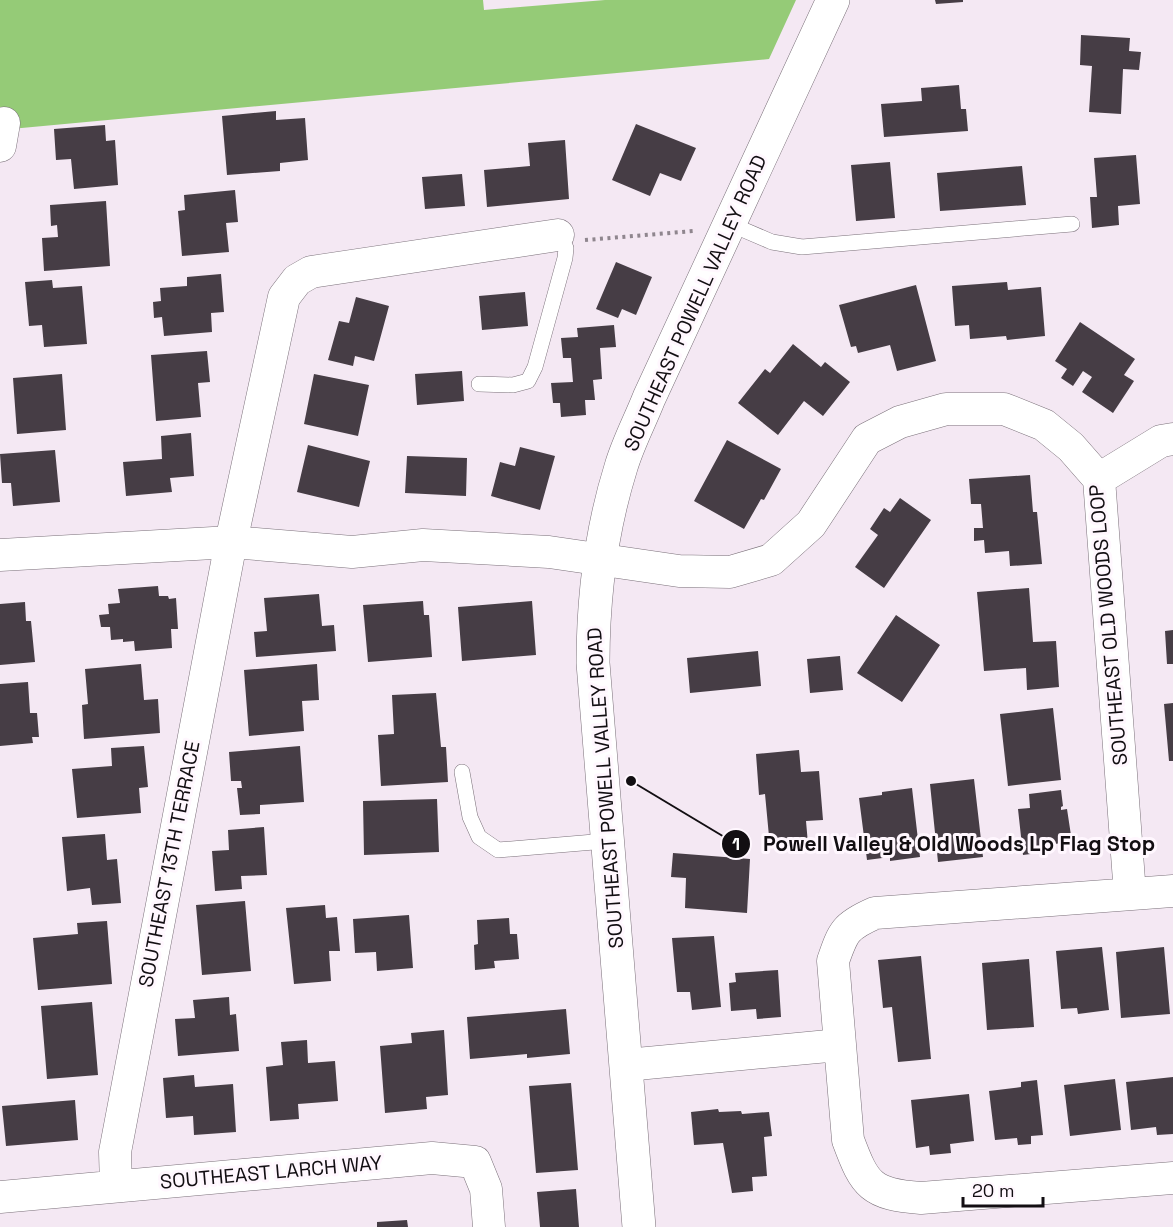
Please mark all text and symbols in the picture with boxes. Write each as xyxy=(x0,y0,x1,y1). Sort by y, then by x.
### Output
street label: SOUTHEAST POWELL VALLEY ROAD xyxy=(618,151,772,455)
street label: SOUTHEAST OLD WOODS LOOP xyxy=(1083,483,1133,767)
street label: SOUTHEAST POWELL VALLEY ROAD xyxy=(581,627,629,949)
street label: SOUTHEAST 13TH TERRACE xyxy=(132,739,206,989)
callout: Powell Valley & Old Woods Lp Flag Stop xyxy=(721,824,1167,863)
text: Powell Valley & Old Woods Lp Flag Stop xyxy=(763,830,1155,857)
text: 1 xyxy=(732,832,740,855)
street label: SOUTHEAST LARCH WAY xyxy=(159,1149,383,1195)
scale bar xyxy=(963,1170,1042,1208)
text: 20 m xyxy=(972,1179,1015,1202)

